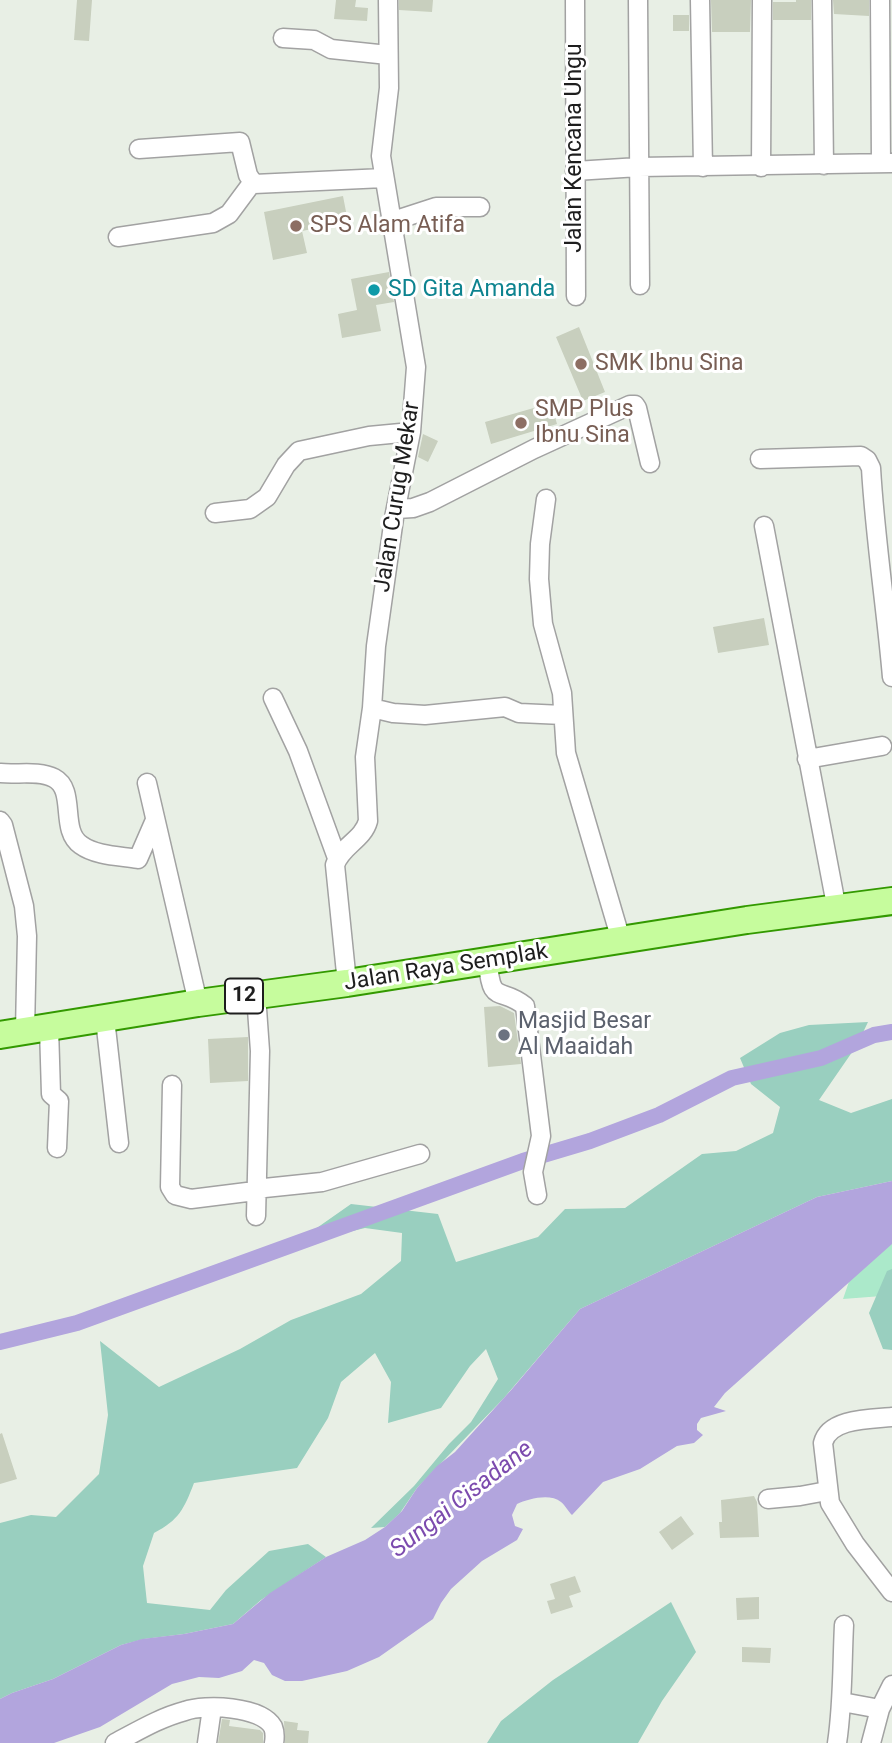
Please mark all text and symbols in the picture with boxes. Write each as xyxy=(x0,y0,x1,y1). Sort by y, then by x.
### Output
street label: Jalan Kencana Ungu xyxy=(561,43,589,253)
place label: SPS Alam Atifa xyxy=(310,212,465,240)
marker: SPS Alam Atifa xyxy=(288,218,304,234)
place label: SD Gita Amanda xyxy=(388,276,555,304)
marker: SD Gita Amanda xyxy=(366,282,382,298)
place label: SMK Ibnu Sina xyxy=(595,350,744,378)
marker: SMK Ibnu Sina xyxy=(573,356,589,372)
place label: SMP Plus Ibnu Sina xyxy=(535,396,634,450)
street label: Jalan Curug Mekar xyxy=(369,400,427,594)
marker: SMP Plus Ibnu Sina xyxy=(513,415,529,431)
street label: Jalan Raya Semplak xyxy=(342,938,550,998)
road number: 12 xyxy=(225,978,263,1014)
place label: Masjid Besar Al Maaidah xyxy=(518,1008,651,1062)
marker: Masjid Besar Al Maaidah xyxy=(496,1027,512,1043)
water label: Sungai Cisadane xyxy=(385,1435,539,1565)

